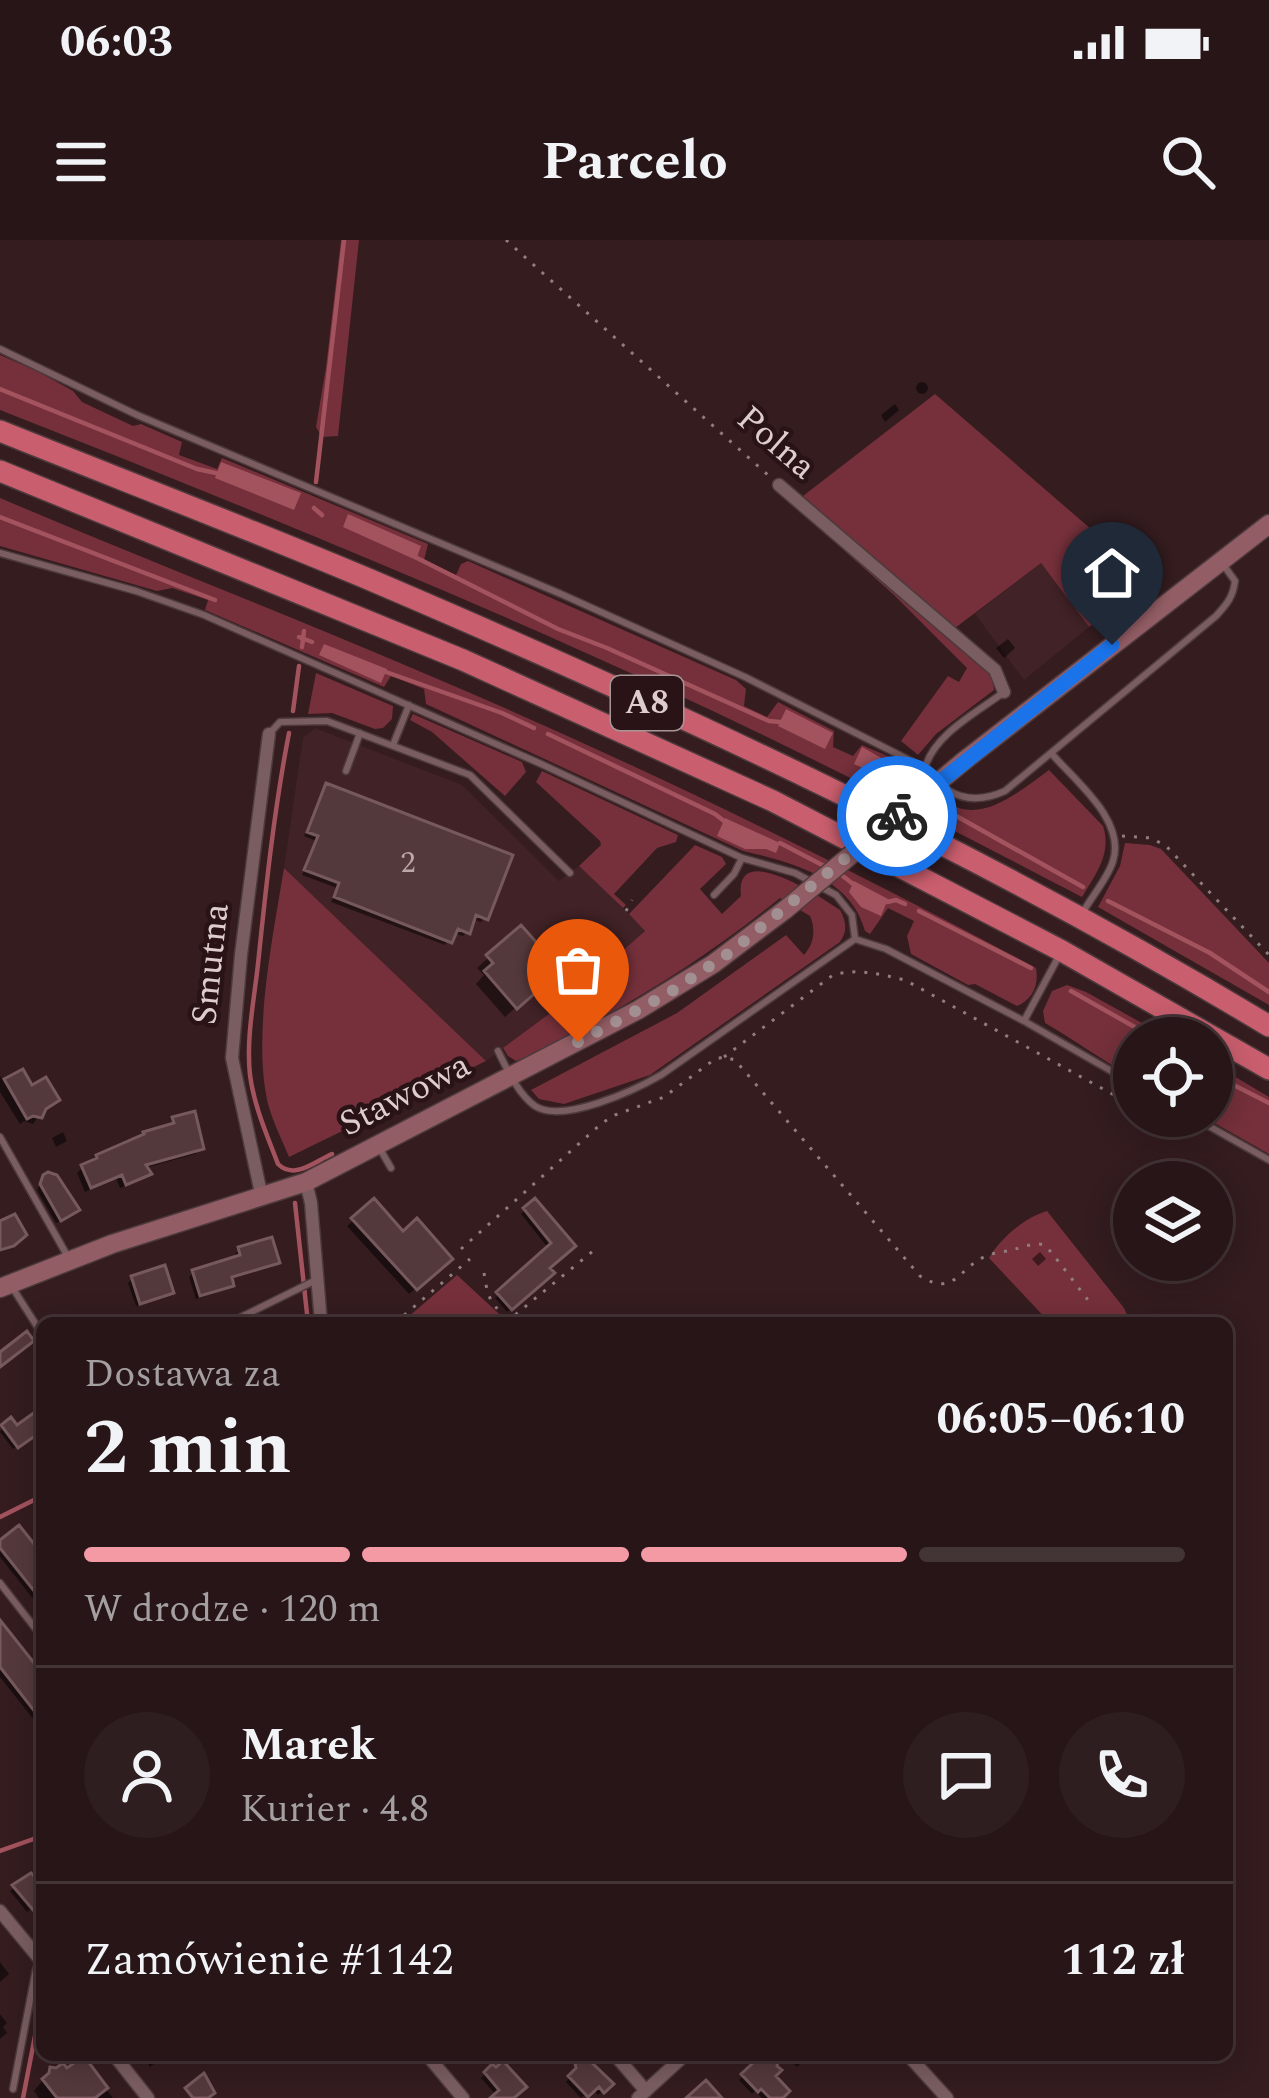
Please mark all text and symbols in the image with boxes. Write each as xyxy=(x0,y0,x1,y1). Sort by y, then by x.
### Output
text: 06:03 xyxy=(60,8,173,77)
text: Parcelo xyxy=(541,121,728,203)
icon: menu xyxy=(48,129,114,195)
icon: search xyxy=(1155,129,1221,195)
street label: Polna xyxy=(724,393,829,494)
pin xyxy=(1061,522,1163,645)
icon: home xyxy=(1079,540,1145,606)
road number: A8 xyxy=(611,676,683,730)
courier xyxy=(837,756,957,876)
icon: bike xyxy=(864,783,930,849)
house number: 2 xyxy=(401,840,416,886)
street label: Smutna xyxy=(177,900,245,1027)
pin xyxy=(527,919,629,1042)
icon: bag xyxy=(545,937,611,1003)
map controls xyxy=(1113,1017,1233,1281)
button: locate xyxy=(1113,1017,1233,1137)
street label: Stawowa xyxy=(330,1038,481,1152)
button: layers xyxy=(1113,1161,1233,1281)
text: Dostawa za xyxy=(84,1345,281,1404)
text: 06:05–06:10 xyxy=(936,1385,1185,1454)
text: 2 min xyxy=(84,1389,292,1508)
text: W drodze · 120 m xyxy=(84,1580,381,1639)
text: Marek xyxy=(240,1711,377,1780)
button: person xyxy=(84,1712,210,1838)
button: chat xyxy=(903,1712,1029,1838)
button: phone xyxy=(1059,1712,1185,1838)
text: Kurier · 4.8 xyxy=(240,1780,429,1839)
text: Zamówienie #1142 xyxy=(84,1926,453,1995)
text: 112 zł xyxy=(1061,1926,1185,1995)

